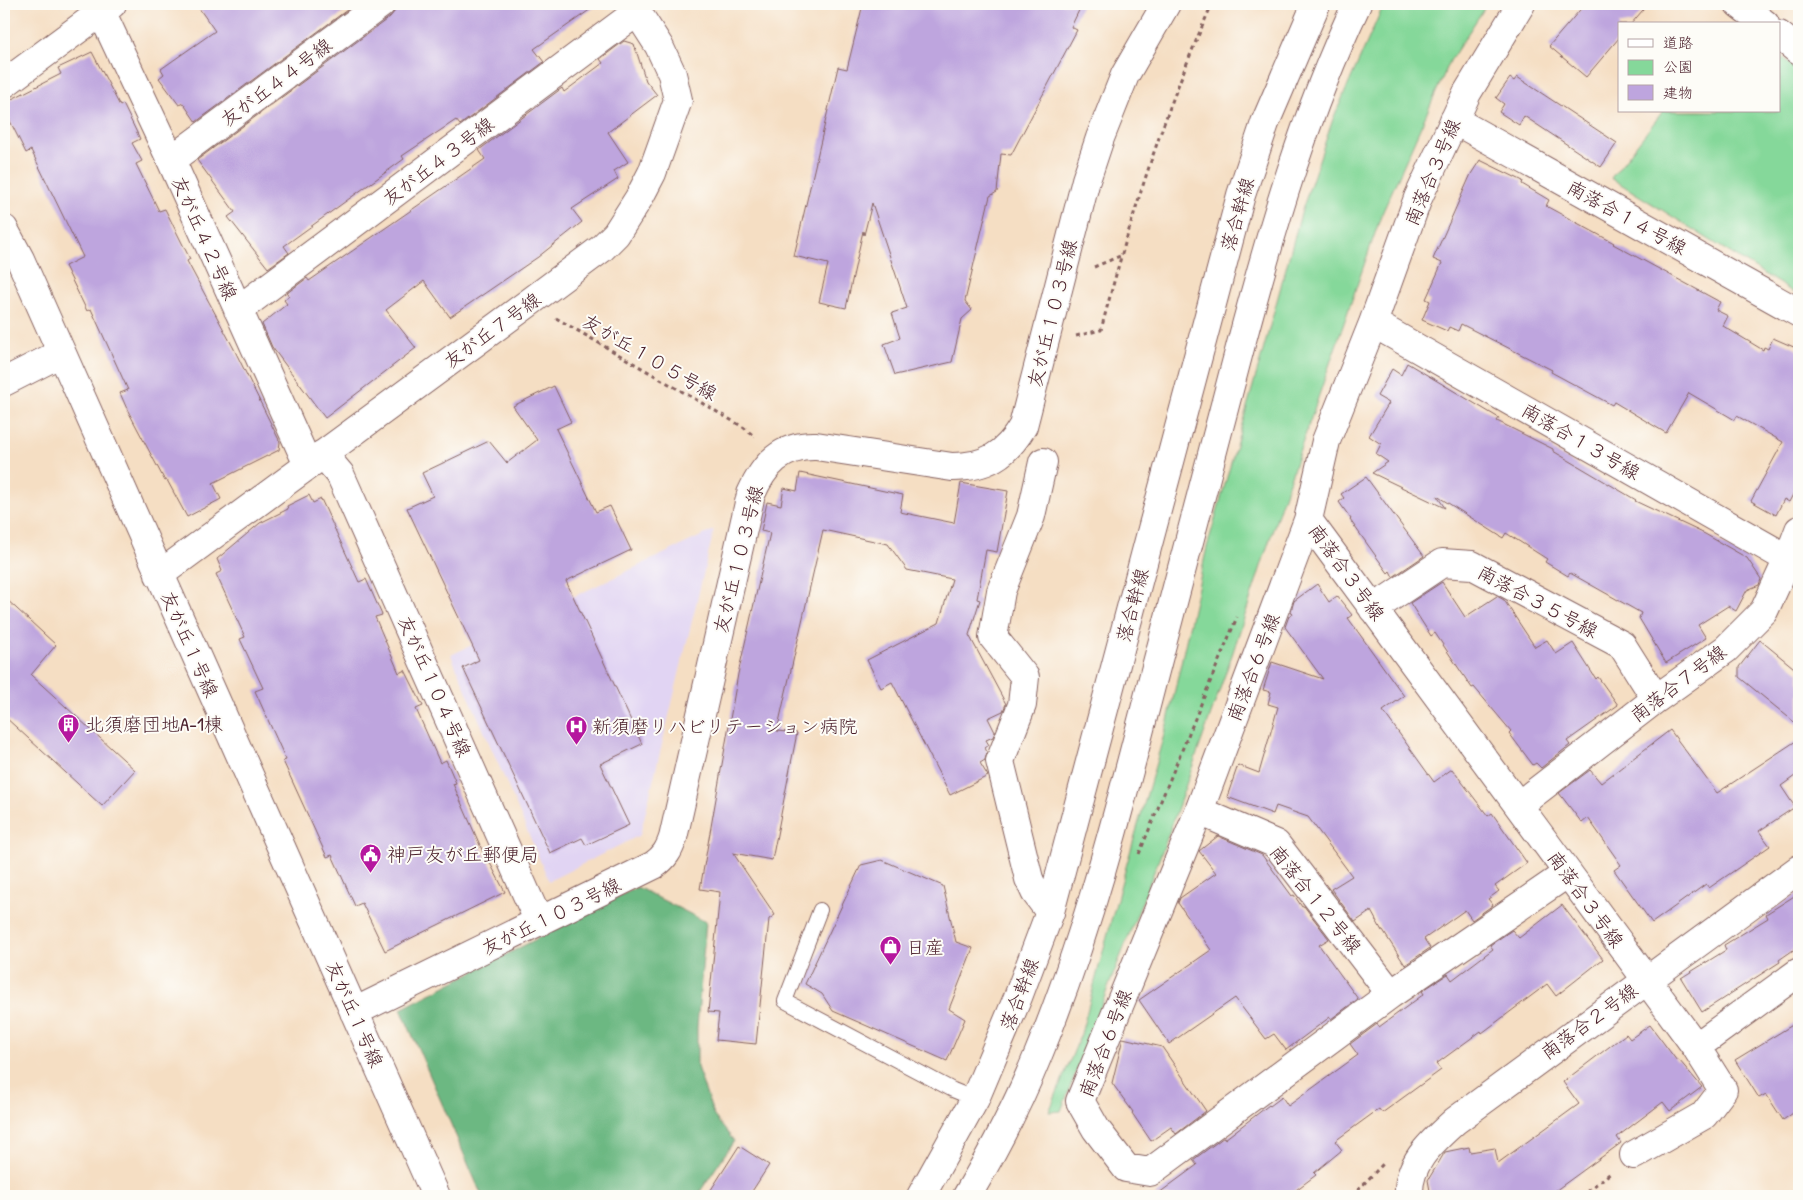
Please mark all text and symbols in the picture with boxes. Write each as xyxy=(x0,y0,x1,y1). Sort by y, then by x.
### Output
legend xyxy=(1618,22,1780,112)
street label: 友が丘４４号線 xyxy=(215,32,337,132)
text: 道路 xyxy=(1663,32,1693,53)
text: 公園 xyxy=(1663,56,1693,77)
text: 建物 xyxy=(1663,82,1693,103)
street label: 友が丘４３号線 xyxy=(377,111,499,211)
street label: 南落合３号線 xyxy=(1398,114,1466,230)
street label: 友が丘４２号線 xyxy=(166,172,244,304)
street label: 南落合１４号線 xyxy=(1563,173,1691,261)
street label: 落合幹線 xyxy=(1214,174,1260,254)
street label: 友が丘１０３号線 xyxy=(1021,236,1083,390)
street label: 友が丘７号線 xyxy=(438,286,546,374)
street label: 友が丘１０５号線 xyxy=(578,308,722,406)
street label: 南落合１３号線 xyxy=(1517,396,1645,486)
street label: 友が丘１０３号線 xyxy=(707,482,769,636)
street label: 南落合３号線 xyxy=(1303,518,1391,626)
street label: 南落合３５号線 xyxy=(1473,558,1603,644)
street label: 落合幹線 xyxy=(1110,565,1154,645)
street label: 友が丘１号線 xyxy=(155,587,225,701)
street label: 南落合６号線 xyxy=(1220,609,1286,725)
street label: 友が丘１０４号線 xyxy=(392,611,478,761)
street label: 南落合７号線 xyxy=(1625,638,1731,728)
place label: 北須磨団地A-1棟 xyxy=(85,711,223,737)
building icon: 北須磨団地A-1棟 xyxy=(57,712,81,743)
place label: 新須磨リハビリテーション病院 xyxy=(592,713,858,739)
hospital icon: 新須磨リハビリテーション病院 xyxy=(564,714,588,745)
street label: 南落合１２号線 xyxy=(1264,839,1368,959)
place label: 神戸友が丘郵便局 xyxy=(387,841,539,867)
public building icon: 神戸友が丘郵便局 xyxy=(359,842,383,873)
street label: 南落合３号線 xyxy=(1542,845,1630,953)
street label: 友が丘１０３号線 xyxy=(477,871,625,961)
place label: 日産 xyxy=(906,934,944,960)
shop icon: 日産 xyxy=(878,935,902,966)
street label: 落合幹線 xyxy=(993,954,1045,1034)
street label: 友が丘１号線 xyxy=(320,957,390,1071)
street label: 南落合２号線 xyxy=(1535,977,1643,1065)
street label: 南落合６号線 xyxy=(1072,985,1138,1101)

